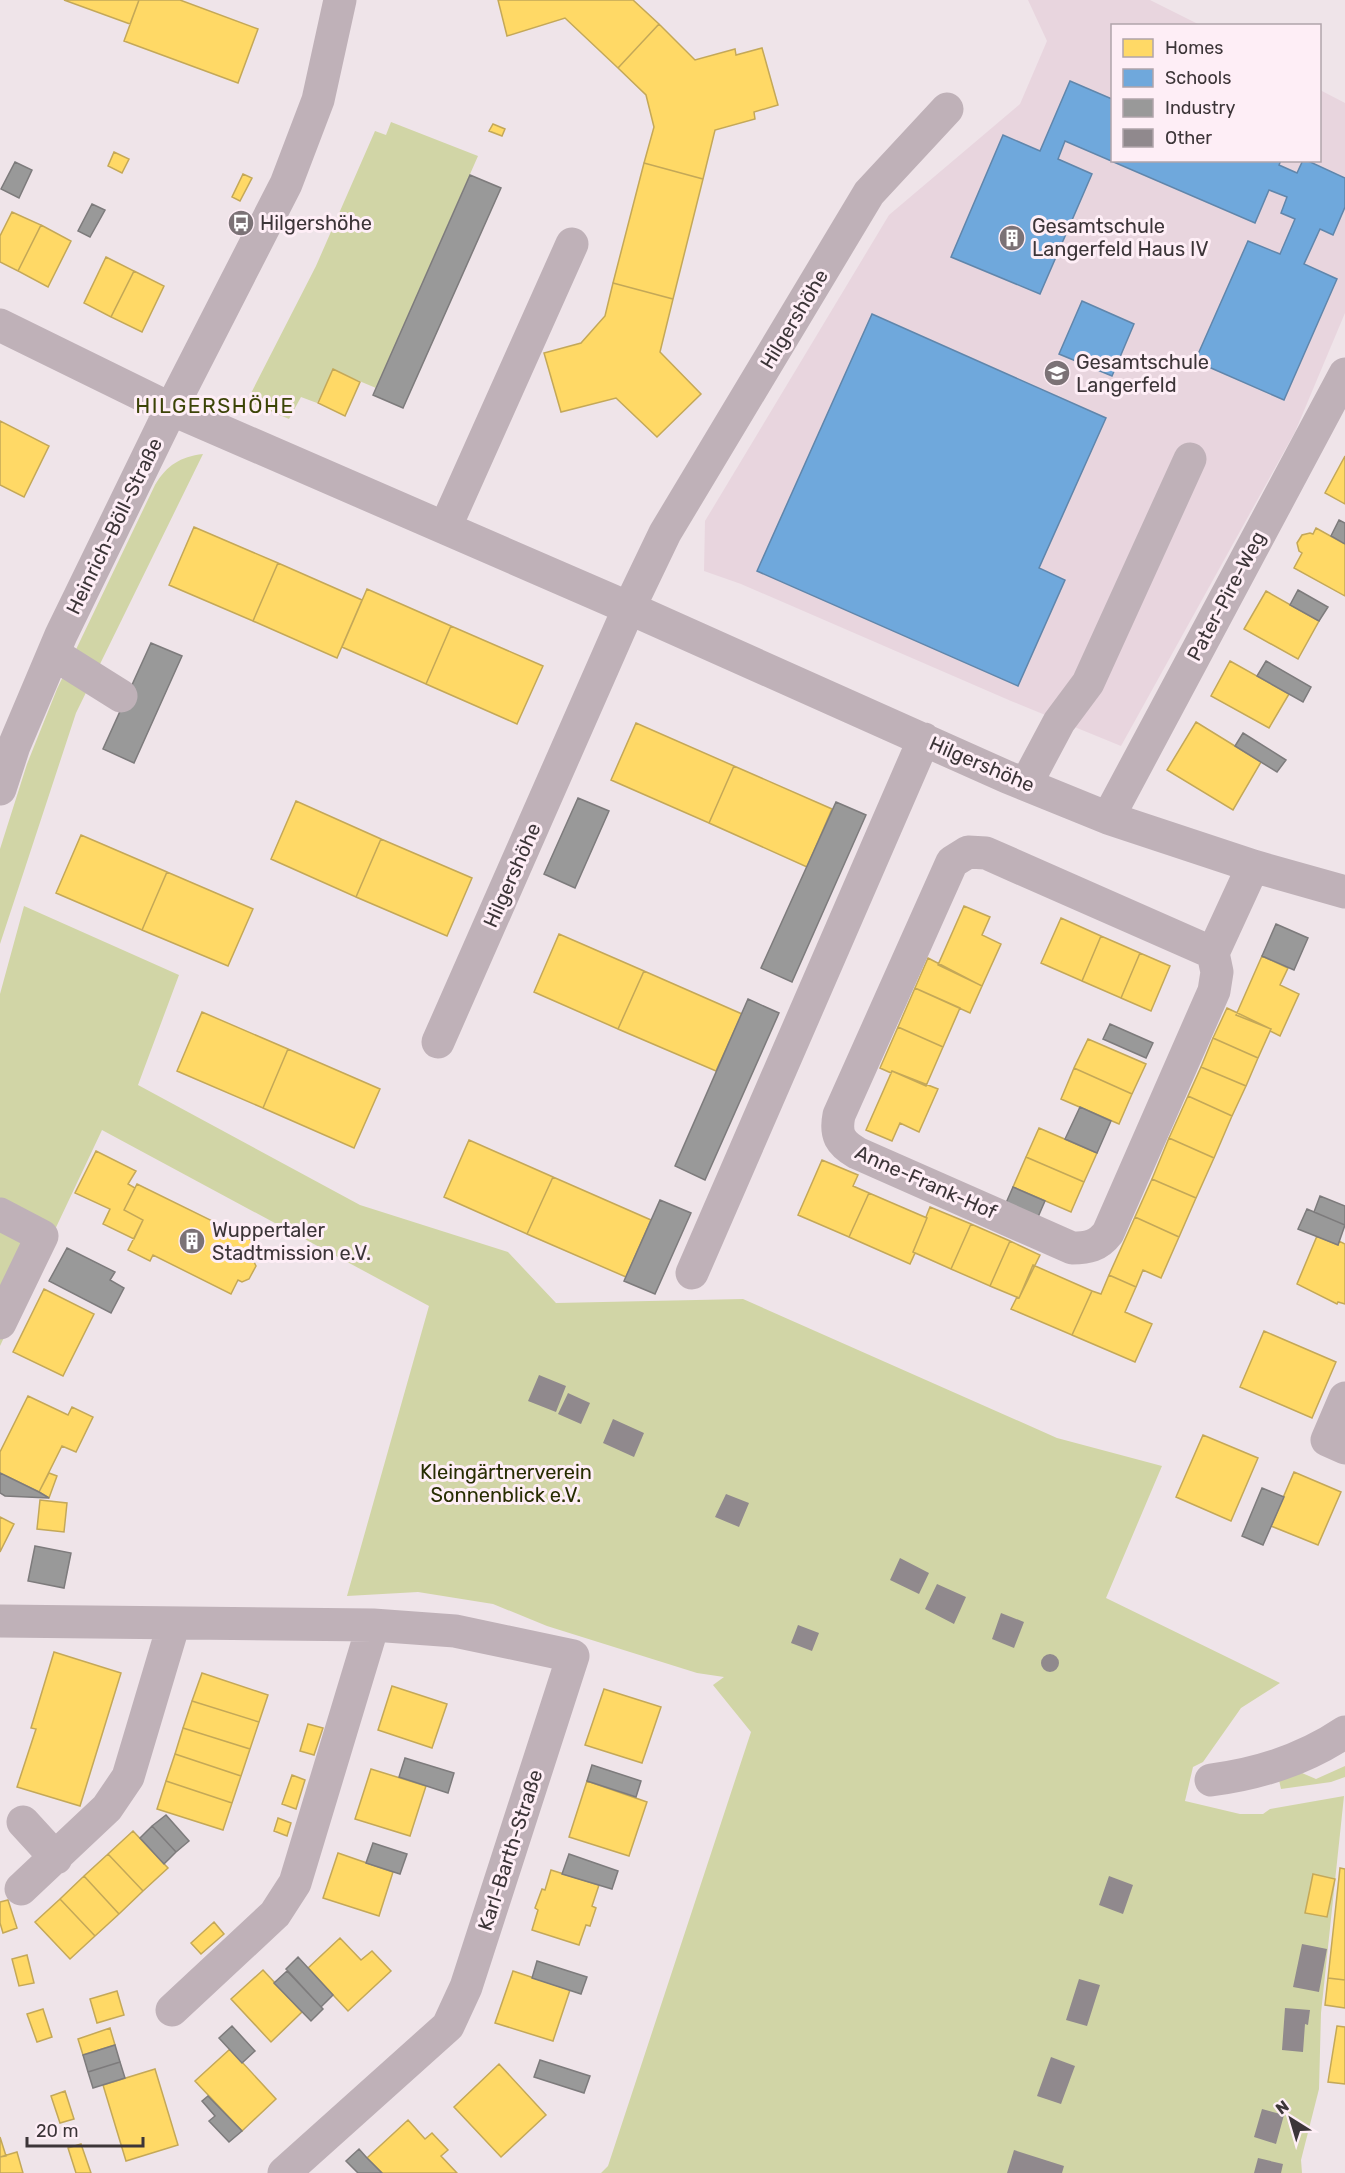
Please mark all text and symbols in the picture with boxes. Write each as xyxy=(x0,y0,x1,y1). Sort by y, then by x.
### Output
legend xyxy=(1111,24,1321,162)
text: Homes xyxy=(1165,37,1223,59)
text: Schools xyxy=(1165,67,1231,89)
text: Industry xyxy=(1165,97,1235,119)
text: Other xyxy=(1165,127,1212,149)
bus stop icon: Hilgershöhe xyxy=(226,208,256,238)
place label: Hilgershöhe xyxy=(260,211,372,235)
place label: Gesamtschule Langerfeld Haus IV xyxy=(1032,214,1209,261)
building icon: Gesamtschule Langerfeld Haus IV xyxy=(997,223,1027,253)
street label: Hilgershöhe xyxy=(755,265,833,373)
place label: Gesamtschule Langerfeld xyxy=(1076,350,1209,397)
school or university icon: Gesamtschule Langerfeld xyxy=(1042,358,1072,388)
district label: HILGERSHÖHE xyxy=(135,393,295,418)
street label: Heinrich-Böll-Straße xyxy=(61,434,167,618)
street label: Pater-Pire-Weg xyxy=(1182,527,1270,665)
street label: Hilgershöhe xyxy=(926,731,1038,797)
street label: Hilgershöhe xyxy=(478,819,546,931)
street label: Anne-Frank-Hof xyxy=(851,1140,1001,1224)
place label: Wuppertaler Stadtmission e.V. xyxy=(212,1218,371,1265)
building icon: Wuppertaler Stadtmission e.V. xyxy=(177,1226,207,1256)
park label: Kleingärtnerverein Sonnenblick e.V. xyxy=(420,1460,592,1507)
street label: Karl-Barth-Straße xyxy=(473,1766,547,1934)
north arrow xyxy=(1261,2089,1321,2149)
text: N xyxy=(1272,2096,1293,2118)
scale bar xyxy=(27,2110,142,2148)
text: 20 m xyxy=(36,2120,78,2142)

